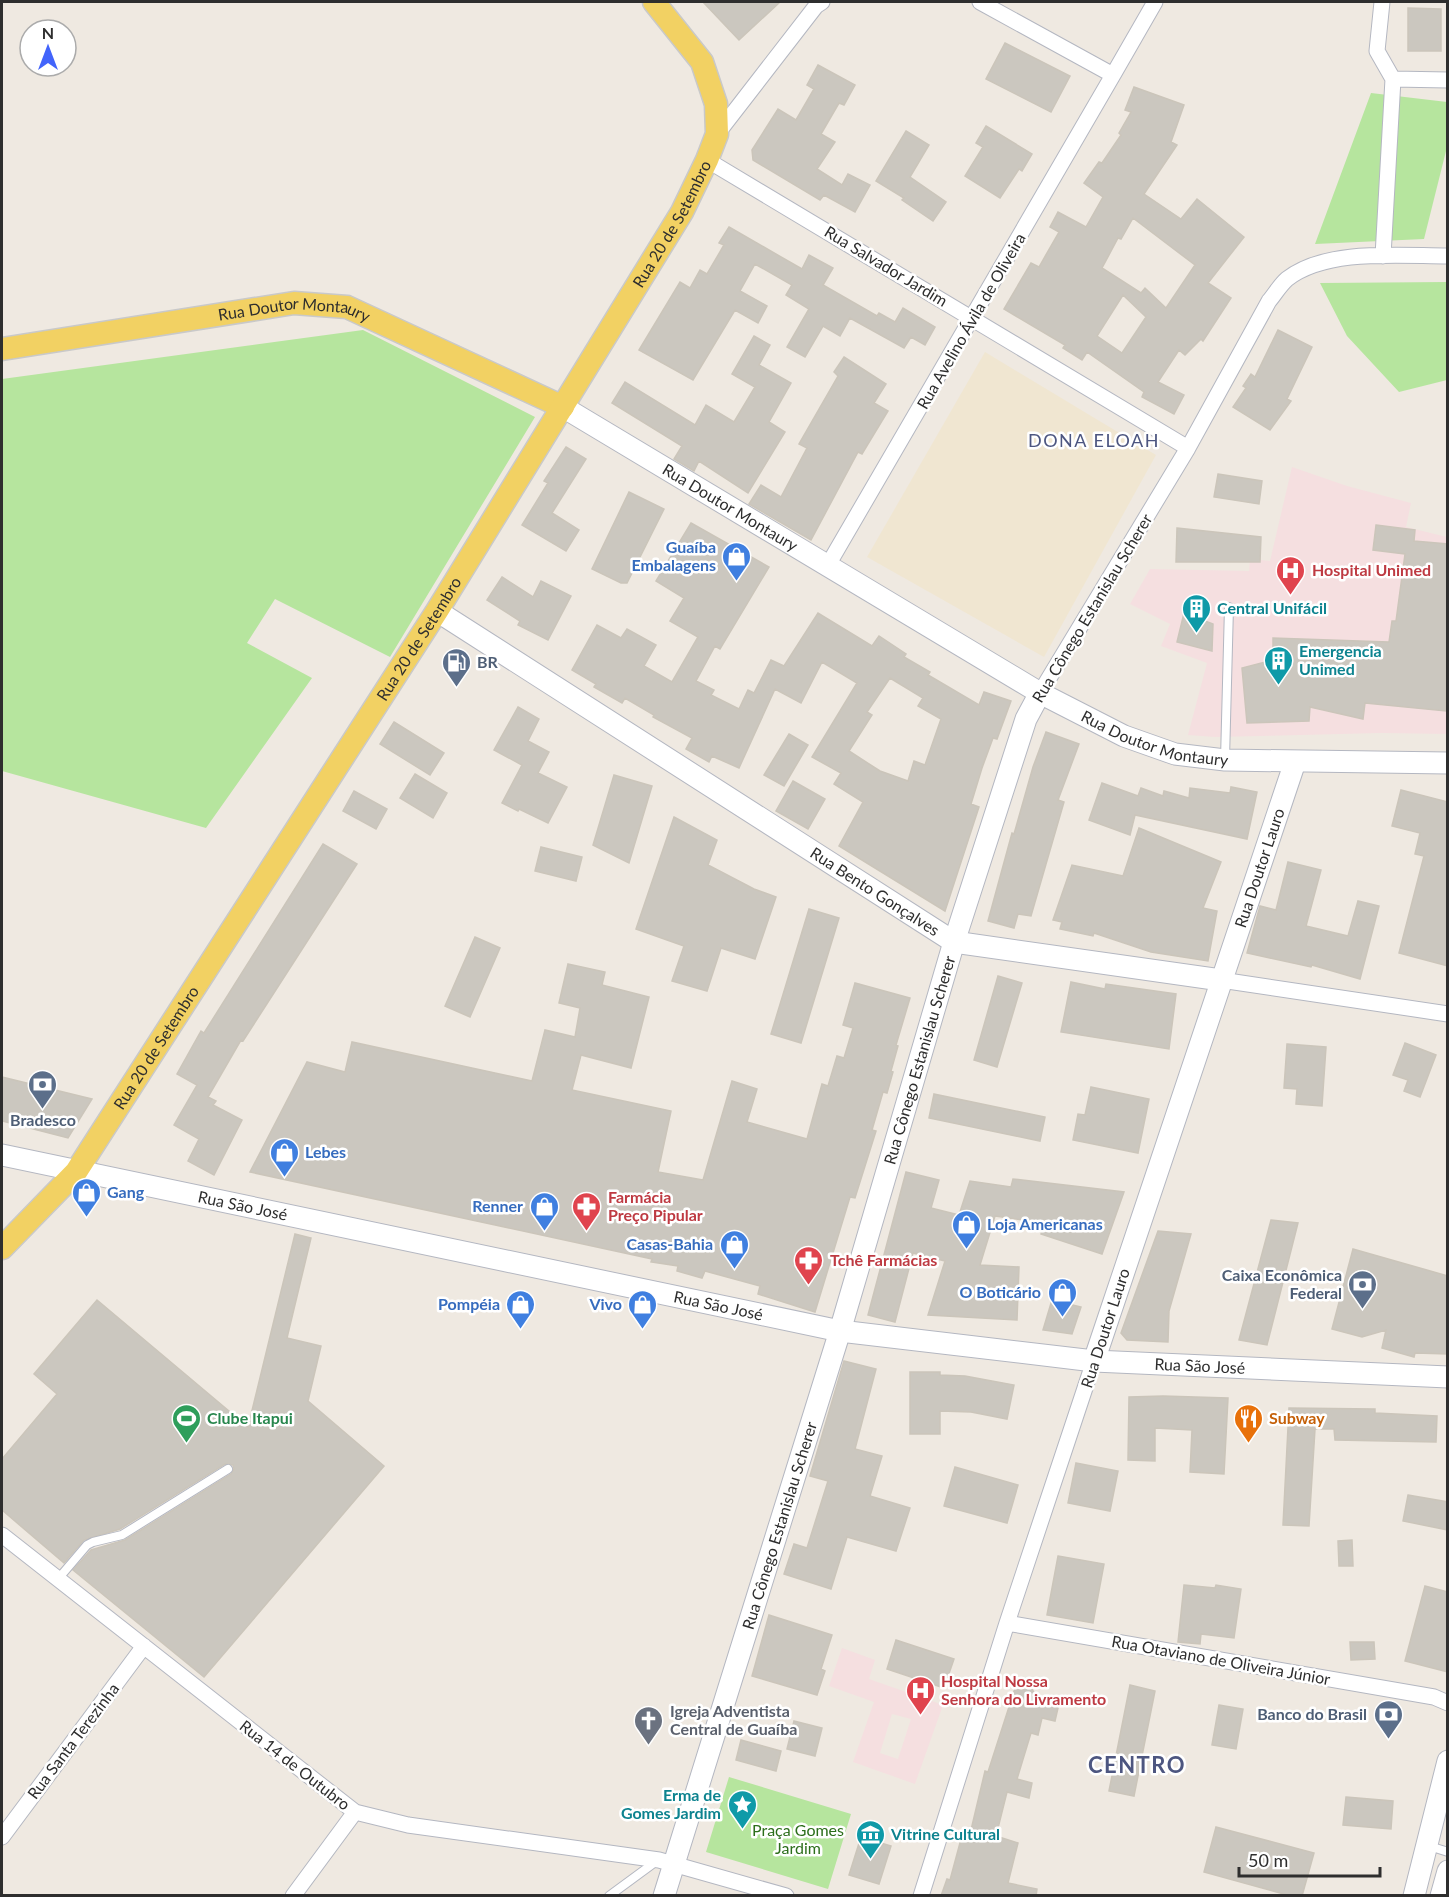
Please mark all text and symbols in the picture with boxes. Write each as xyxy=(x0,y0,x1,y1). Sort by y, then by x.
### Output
north arrow xyxy=(18,18,78,78)
text: N xyxy=(42,23,54,42)
street label: Rua 20 de Setembro xyxy=(628,157,714,291)
street label: Rua Salvador Jardim xyxy=(821,221,951,310)
street label: Rua Avelino Ávila de Oliveira xyxy=(912,229,1029,412)
street label: Rua Doutor Montaury xyxy=(217,293,374,326)
district label: DONA ELOAH xyxy=(1028,429,1160,451)
street label: Rua Doutor Montaury xyxy=(659,459,802,555)
street label: Rua Cônego Estanislau Scherer xyxy=(1028,510,1156,705)
place label: Guaíba Embalagens xyxy=(631,537,716,574)
shop icon: Guaíba Embalagens xyxy=(721,540,753,582)
hospital icon: Hospital Unimed xyxy=(1275,554,1307,596)
place label: Hospital Unimed xyxy=(1312,560,1431,579)
street label: Rua 20 de Setembro xyxy=(372,573,465,704)
building icon: Central Unifácil xyxy=(1180,592,1212,634)
place label: Central Unifácil xyxy=(1217,598,1327,617)
place label: Emergencia Unimed xyxy=(1299,641,1382,678)
building icon: Emergencia Unimed xyxy=(1262,644,1294,686)
fuel station icon: BR xyxy=(440,646,472,688)
place label: BR xyxy=(477,652,499,671)
street label: Rua Doutor Montaury xyxy=(1078,706,1230,769)
street label: Rua Doutor Lauro xyxy=(1230,806,1288,930)
street label: Rua Bento Gonçalves xyxy=(807,843,943,939)
street label: Rua Cônego Estanislau Scherer xyxy=(879,953,959,1167)
street label: Rua 20 de Setembro xyxy=(109,982,202,1113)
bank icon: Bradesco xyxy=(27,1068,59,1110)
place label: Bradesco xyxy=(10,1110,76,1129)
shop icon: Lebes xyxy=(268,1136,300,1178)
place label: Lebes xyxy=(305,1142,346,1161)
shop icon: Gang xyxy=(70,1176,102,1218)
place label: Gang xyxy=(107,1182,145,1201)
street label: Rua São José xyxy=(196,1186,289,1224)
place label: Farmácia Preço Pipular xyxy=(608,1187,703,1224)
shop icon: Renner xyxy=(528,1190,560,1232)
pharmacy icon: Farmácia Preço Pipular xyxy=(571,1190,603,1232)
place label: Renner xyxy=(472,1196,523,1215)
shop icon: Loja Americanas xyxy=(950,1208,982,1250)
place label: Loja Americanas xyxy=(987,1214,1103,1233)
shop icon: Casas-Bahia xyxy=(718,1228,750,1270)
place label: Casas-Bahia xyxy=(626,1234,713,1253)
pharmacy icon: Tchê Farmácias xyxy=(793,1244,825,1286)
place label: Tchê Farmácias xyxy=(830,1250,937,1269)
place label: Caixa Econômica Federal xyxy=(1222,1265,1342,1302)
street label: Rua Doutor Lauro xyxy=(1076,1266,1133,1390)
bank icon: Caixa Econômica Federal xyxy=(1347,1268,1379,1310)
shop icon: O Boticário xyxy=(1046,1276,1078,1318)
place label: O Boticário xyxy=(959,1282,1041,1301)
street label: Rua São José xyxy=(672,1286,765,1324)
shop icon: Pompéia xyxy=(505,1288,537,1330)
shop icon: Vivo xyxy=(627,1288,659,1330)
place label: Pompéia xyxy=(438,1294,500,1313)
place label: Vivo xyxy=(588,1294,622,1313)
street label: Rua São José xyxy=(1154,1354,1246,1377)
sports icon: Clube Itapui xyxy=(170,1402,202,1444)
restaurant icon: Subway xyxy=(1232,1402,1264,1444)
place label: Clube Itapui xyxy=(207,1408,293,1427)
place label: Subway xyxy=(1269,1408,1325,1427)
street label: Rua Cônego Estanislau Scherer xyxy=(738,1419,820,1632)
street label: Rua Otaviano de Oliveira Júnior xyxy=(1110,1631,1332,1688)
place label: Hospital Nossa Senhora do Livramento xyxy=(941,1671,1106,1708)
hospital icon: Hospital Nossa Senhora do Livramento xyxy=(904,1674,936,1716)
street label: Rua Santa Terezinha xyxy=(23,1679,122,1802)
bank icon: Banco do Brasil xyxy=(1372,1698,1404,1740)
place label: Igreja Adventista Central de Guaíba xyxy=(670,1701,798,1738)
church icon: Igreja Adventista Central de Guaíba xyxy=(633,1704,665,1746)
place label: Banco do Brasil xyxy=(1257,1704,1367,1723)
street label: Rua 14 de Outubro xyxy=(236,1716,354,1814)
district label: CENTRO xyxy=(1088,1751,1186,1778)
place label: Erma de Gomes Jardim xyxy=(621,1785,721,1822)
place icon: Erma de Gomes Jardim xyxy=(726,1788,758,1830)
museum icon: Vitrine Cultural xyxy=(854,1818,886,1860)
park label: Praça Gomes Jardim xyxy=(752,1820,844,1857)
place label: Vitrine Cultural xyxy=(890,1824,1000,1843)
scale bar xyxy=(1239,1840,1380,1878)
text: 50 m xyxy=(1248,1849,1288,1871)

